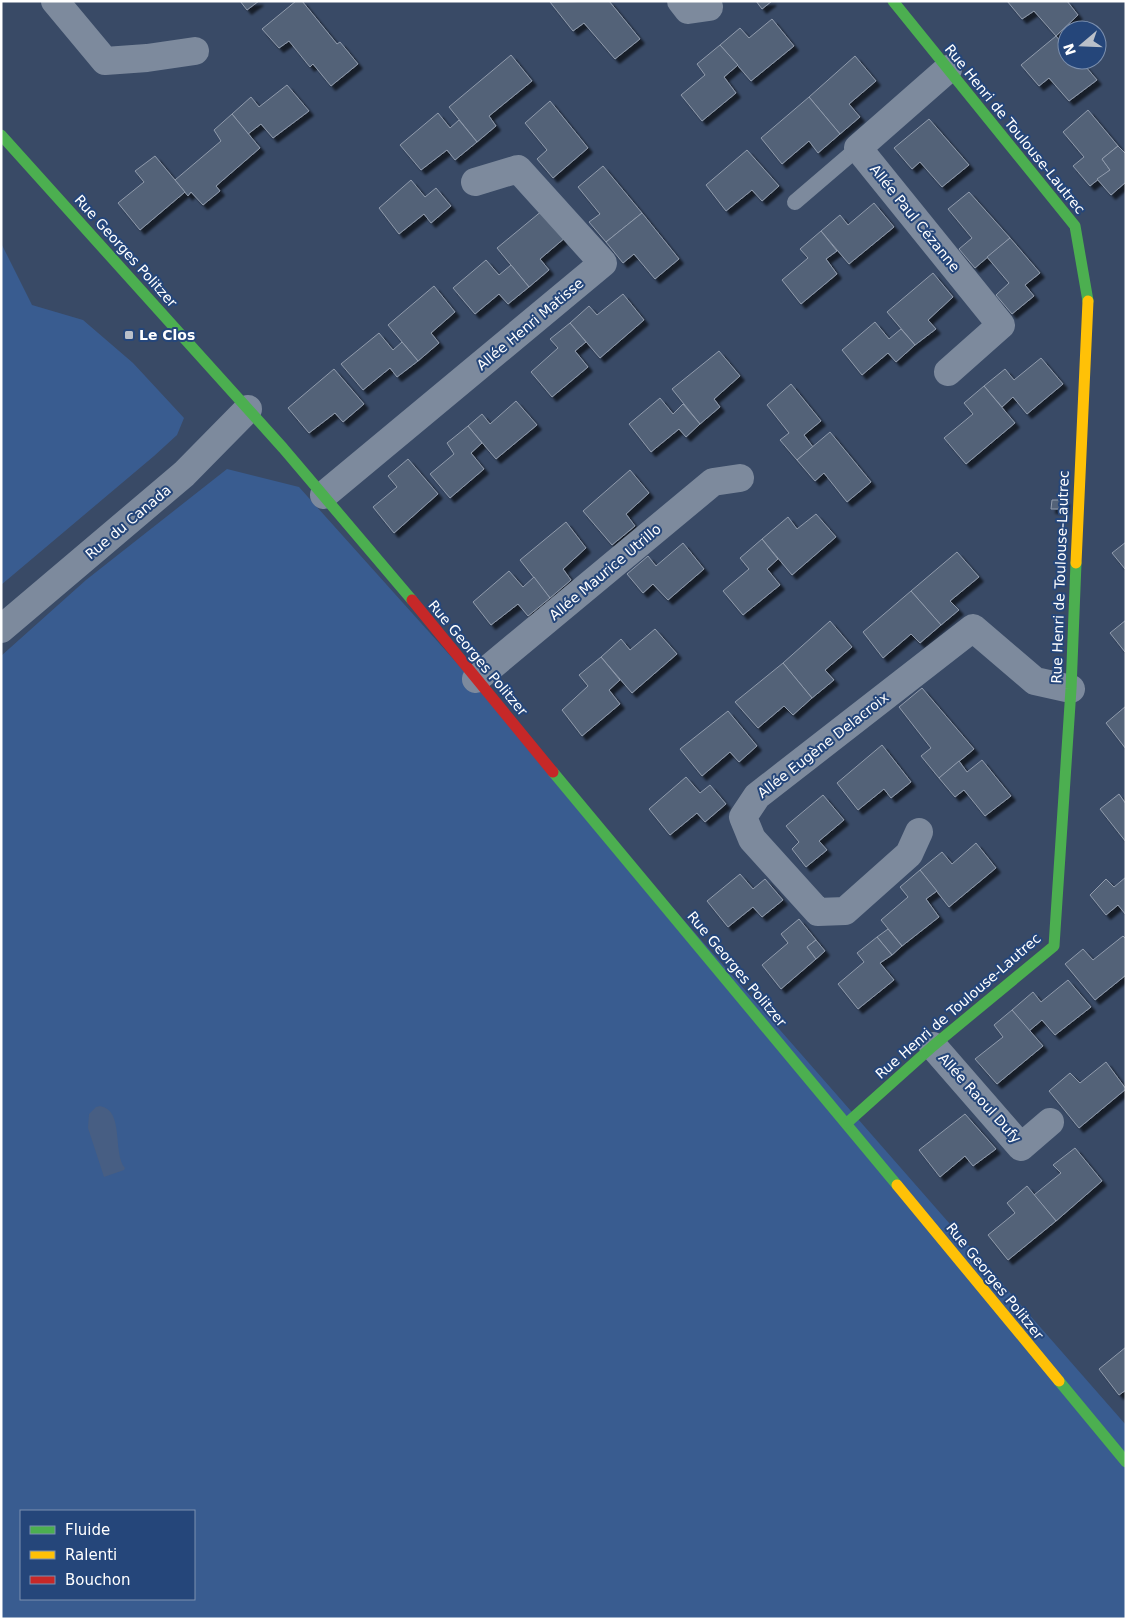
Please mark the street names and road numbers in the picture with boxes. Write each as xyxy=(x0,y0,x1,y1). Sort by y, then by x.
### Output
street label: Rue Henri de Toulouse-Lautrec xyxy=(942,41,1088,217)
street label: Allée Paul Cézanne xyxy=(867,161,963,275)
street label: Rue Georges Politzer xyxy=(71,192,181,311)
street label: Allée Henri Matisse xyxy=(473,275,587,373)
street label: Rue Henri de Toulouse-Lautrec xyxy=(1048,470,1072,684)
street label: Rue du Canada xyxy=(82,482,174,562)
street label: Allée Maurice Utrillo xyxy=(546,521,664,623)
street label: Rue Georges Politzer xyxy=(425,597,531,719)
street label: Allée Eugène Delacroix xyxy=(754,689,892,801)
street label: Rue Georges Politzer xyxy=(684,908,790,1030)
street label: Rue Henri de Toulouse-Lautrec xyxy=(872,930,1044,1082)
street label: Allée Raoul Dufy xyxy=(935,1050,1025,1146)
street label: Rue Georges Politzer xyxy=(943,1220,1047,1343)

